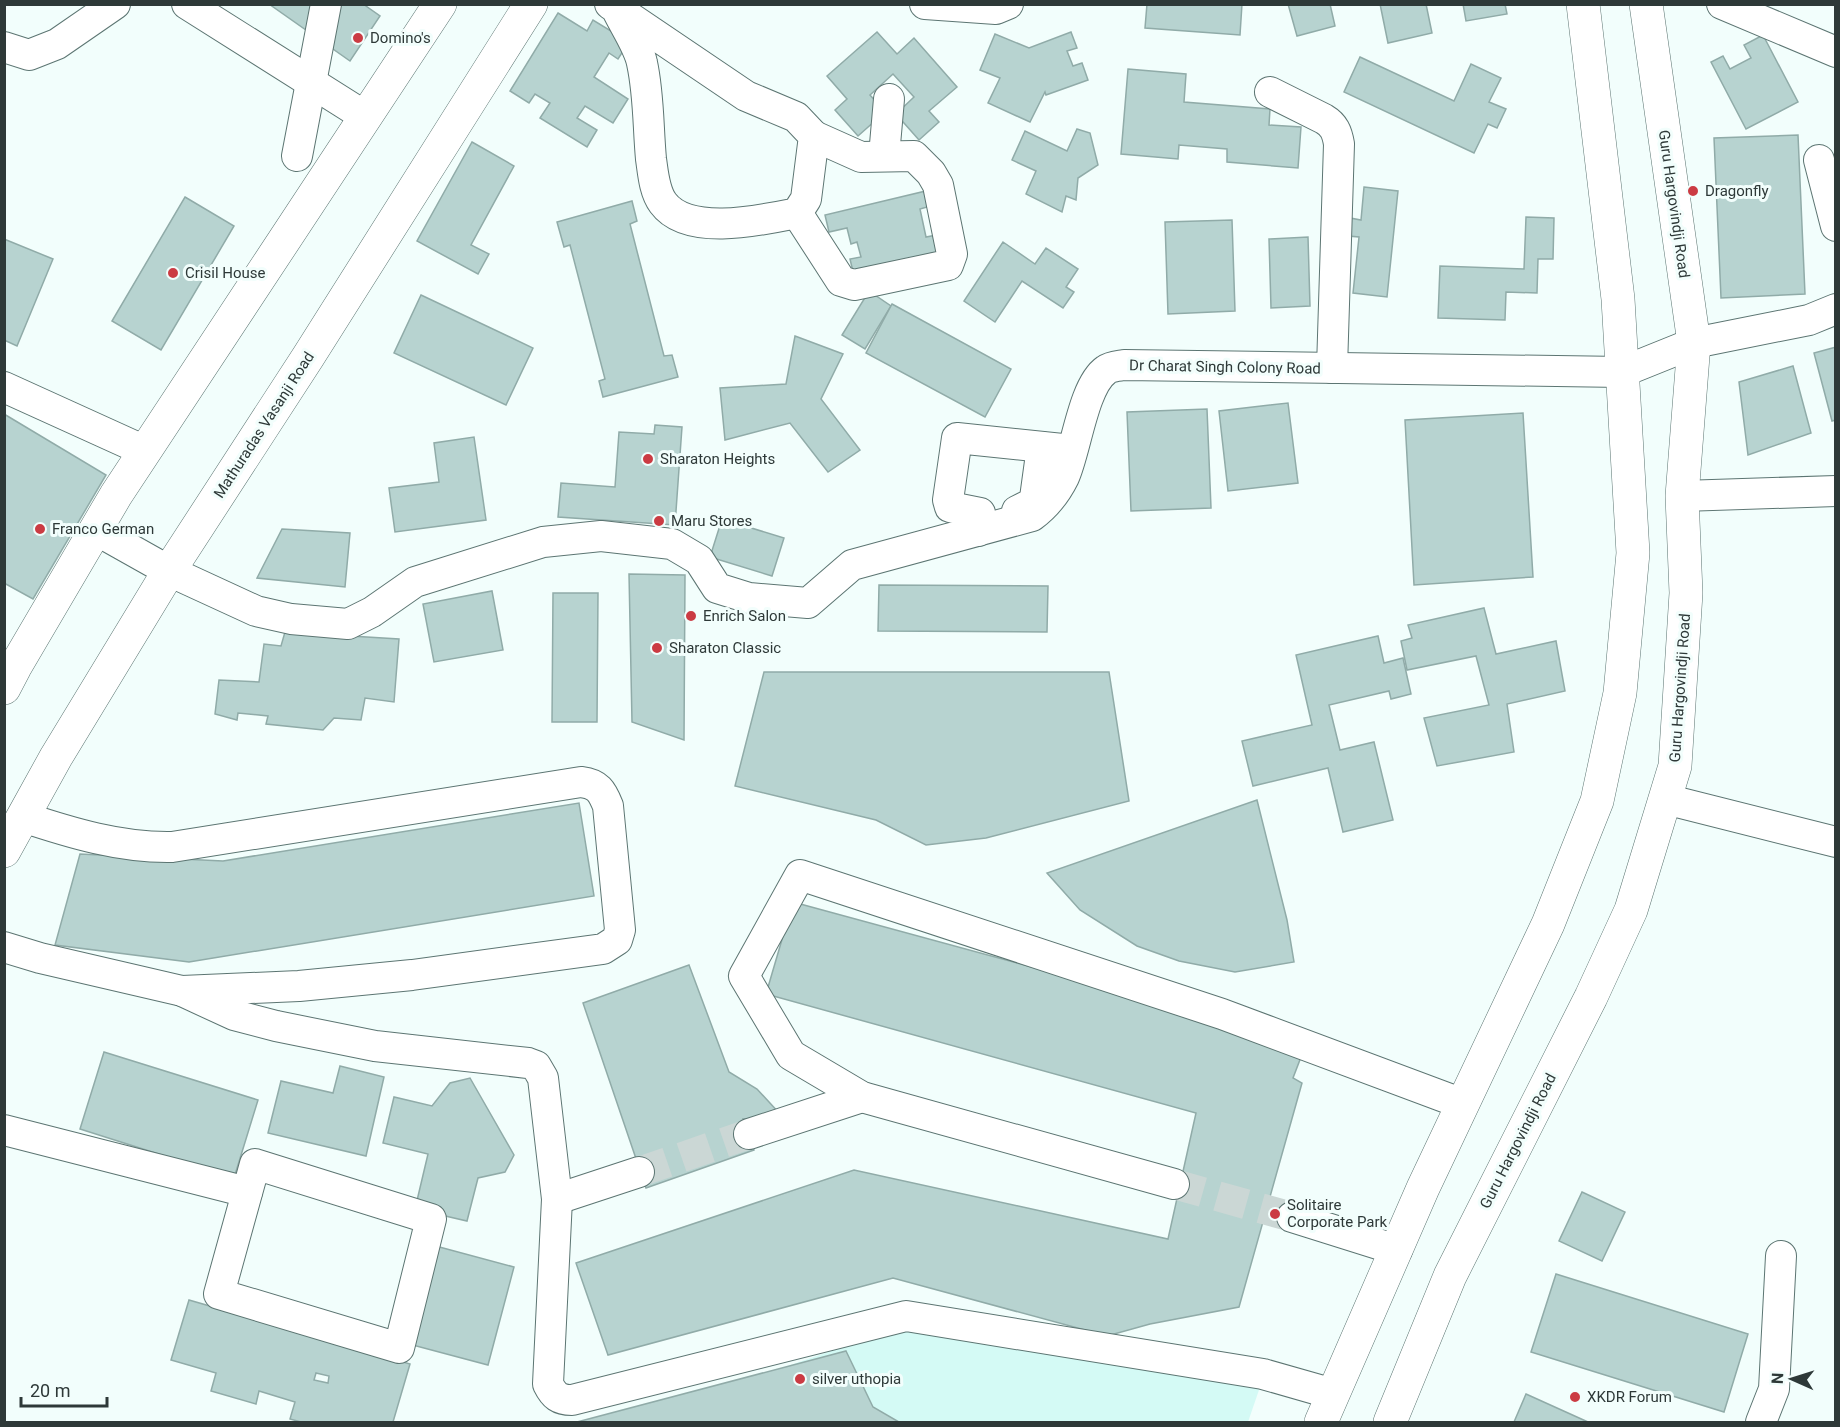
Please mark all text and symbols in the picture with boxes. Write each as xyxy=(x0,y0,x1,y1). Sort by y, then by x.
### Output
place label: Domino's xyxy=(370,29,431,47)
marker: Domino's xyxy=(351,31,365,45)
street label: Guru Hargovindji Road xyxy=(1655,129,1693,279)
place label: Dragonfly xyxy=(1705,182,1769,200)
marker: Dragonfly xyxy=(1686,184,1700,198)
place label: Crisil House xyxy=(185,264,266,282)
marker: Crisil House xyxy=(166,266,180,280)
street label: Mathuradas Vasanji Road xyxy=(210,349,318,501)
street label: Dr Charat Singh Colony Road xyxy=(1129,356,1321,378)
place label: Sharaton Heights xyxy=(660,450,775,468)
marker: Sharaton Heights xyxy=(641,452,655,466)
place label: Maru Stores xyxy=(671,512,752,530)
marker: Maru Stores xyxy=(652,514,666,528)
place label: Franco German xyxy=(52,520,154,538)
marker: Franco German xyxy=(33,522,47,536)
place label: Enrich Salon xyxy=(703,607,786,625)
marker: Enrich Salon xyxy=(684,609,698,623)
street label: Guru Hargovindji Road xyxy=(1666,613,1694,763)
place label: Sharaton Classic xyxy=(669,639,781,657)
marker: Sharaton Classic xyxy=(650,641,664,655)
street label: Guru Hargovindji Road xyxy=(1476,1070,1560,1212)
place label: Solitaire Corporate Park xyxy=(1287,1196,1388,1231)
marker: Solitaire Corporate Park xyxy=(1268,1207,1282,1221)
north arrow xyxy=(1762,1349,1822,1409)
scale bar xyxy=(21,1370,106,1408)
place label: silver uthopia xyxy=(812,1370,901,1388)
marker: silver uthopia xyxy=(793,1372,807,1386)
text: N xyxy=(1768,1372,1787,1384)
text: 20 m xyxy=(30,1380,70,1401)
place label: XKDR Forum xyxy=(1587,1388,1672,1406)
marker: XKDR Forum xyxy=(1568,1390,1582,1404)

